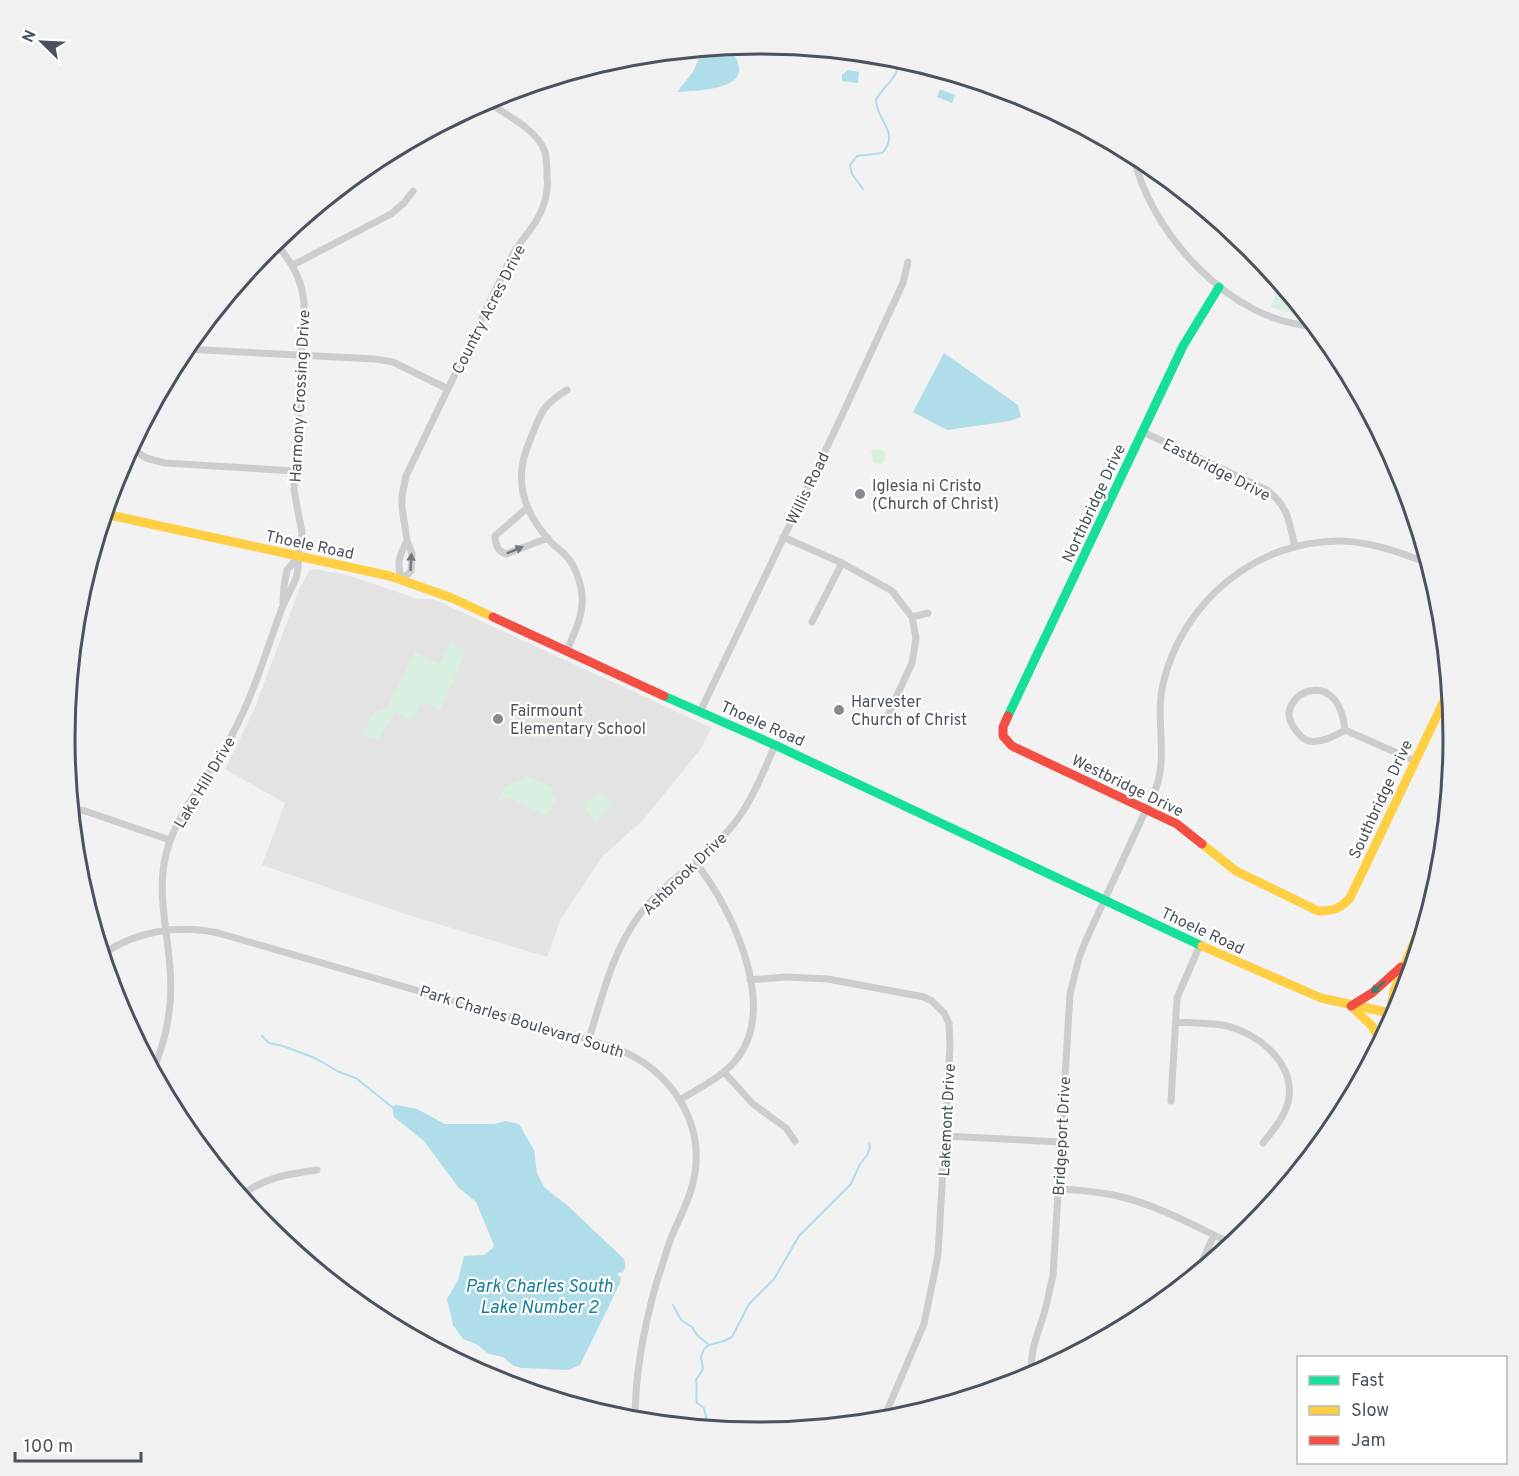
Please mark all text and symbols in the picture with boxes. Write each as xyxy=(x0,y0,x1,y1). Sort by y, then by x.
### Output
north arrow xyxy=(12,12,72,72)
text: N xyxy=(19,27,42,46)
street label: Country Acres Drive xyxy=(448,242,531,378)
street label: Harmony Crossing Drive xyxy=(286,309,316,483)
street label: Eastbridge Drive xyxy=(1159,435,1273,507)
street label: Northbridge Drive xyxy=(1059,441,1131,566)
street label: Willis Road xyxy=(783,449,835,528)
place label: Iglesia ni Cristo (Church of Christ) xyxy=(872,477,999,515)
marker: Iglesia ni Cristo (Church of Christ) xyxy=(853,487,867,501)
street label: Thoele Road xyxy=(264,527,356,565)
one-way arrow xyxy=(507,545,525,555)
one-way arrow xyxy=(406,552,415,571)
place label: Harvester Church of Christ xyxy=(851,693,967,731)
street label: Thoele Road xyxy=(717,697,807,752)
place label: Fairmount Elementary School xyxy=(510,702,646,740)
marker: Harvester Church of Christ xyxy=(832,703,846,717)
marker: Fairmount Elementary School xyxy=(491,712,505,726)
street label: Lake Hill Drive xyxy=(171,734,241,832)
street label: Southbridge Drive xyxy=(1345,737,1418,863)
street label: Westbridge Drive xyxy=(1068,751,1186,823)
street label: Ashbrook Drive xyxy=(639,829,732,920)
street label: Thoele Road xyxy=(1157,904,1247,960)
one-way arrow xyxy=(1370,981,1386,994)
street label: Park Charles Boulevard South xyxy=(417,982,626,1064)
street label: Lakemont Drive xyxy=(935,1063,961,1177)
street label: Bridgeport Drive xyxy=(1050,1076,1076,1196)
water label: Park Charles South Lake Number 2 xyxy=(465,1276,613,1320)
legend xyxy=(1297,1356,1507,1464)
text: Fast xyxy=(1351,1370,1384,1393)
text: Slow xyxy=(1351,1400,1389,1423)
scale bar xyxy=(15,1425,141,1463)
text: Jam xyxy=(1351,1430,1386,1453)
text: 100 m xyxy=(24,1436,73,1459)

